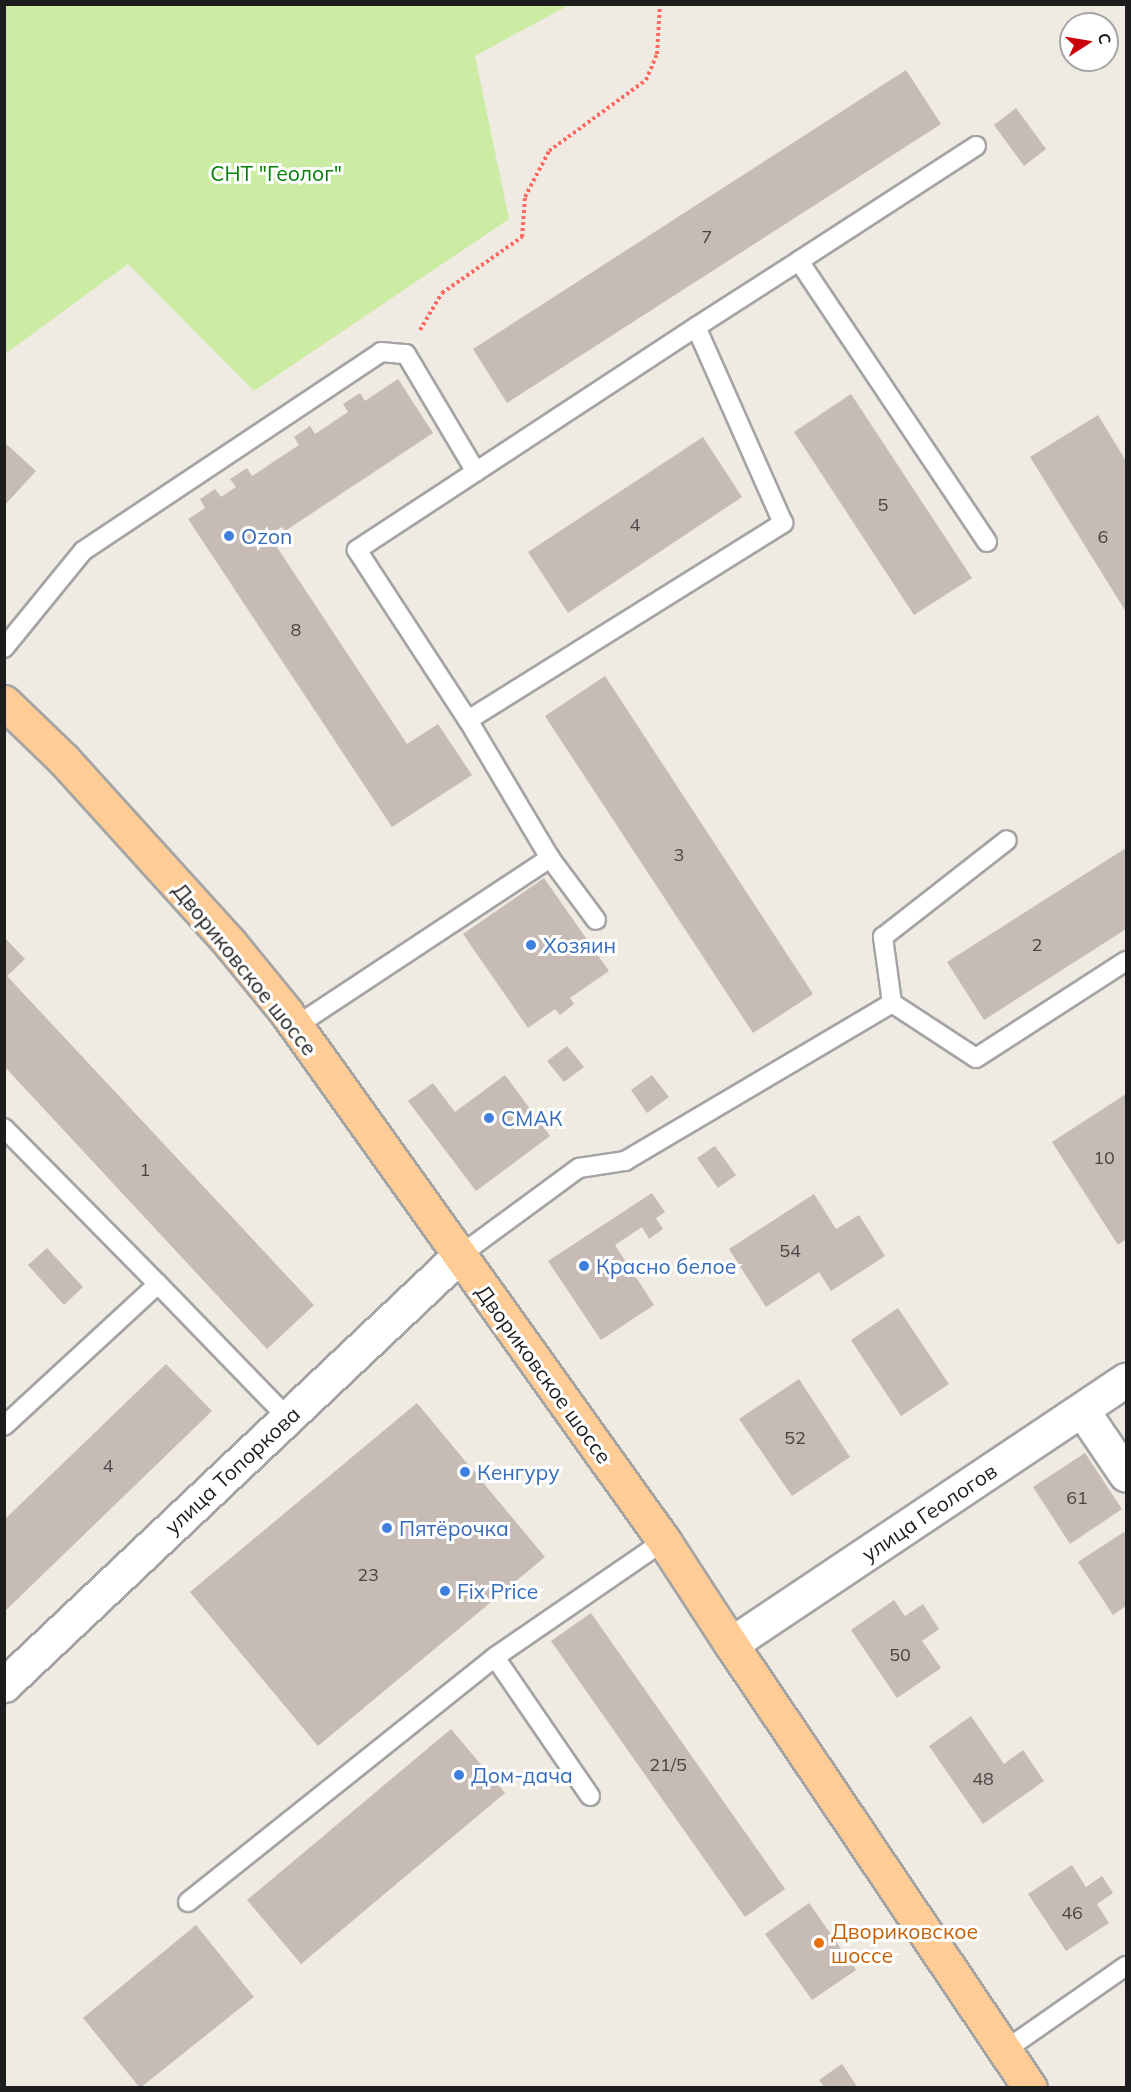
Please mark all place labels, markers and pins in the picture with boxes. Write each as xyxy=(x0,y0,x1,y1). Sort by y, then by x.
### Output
place label: Ozon xyxy=(241,523,292,549)
marker: Ozon xyxy=(222,529,236,543)
place label: Хозяин xyxy=(543,932,616,958)
marker: Хозяин xyxy=(524,938,538,952)
place label: СМАК xyxy=(501,1105,563,1131)
marker: СМАК xyxy=(482,1111,496,1125)
place label: Красно белое xyxy=(596,1253,736,1279)
marker: Красно белое xyxy=(577,1259,591,1273)
place label: Кенгуру xyxy=(477,1459,560,1485)
marker: Кенгуру xyxy=(458,1465,472,1479)
place label: Пятёрочка xyxy=(399,1515,509,1541)
marker: Пятёрочка xyxy=(380,1521,394,1535)
place label: Fix Price xyxy=(457,1578,538,1604)
marker: Fix Price xyxy=(438,1584,452,1598)
place label: Дом-дача xyxy=(471,1762,573,1788)
marker: Дом-дача xyxy=(452,1768,466,1782)
place label: Двориковское шоссе xyxy=(831,1918,978,1968)
marker: Двориковское шоссе xyxy=(812,1936,826,1950)

